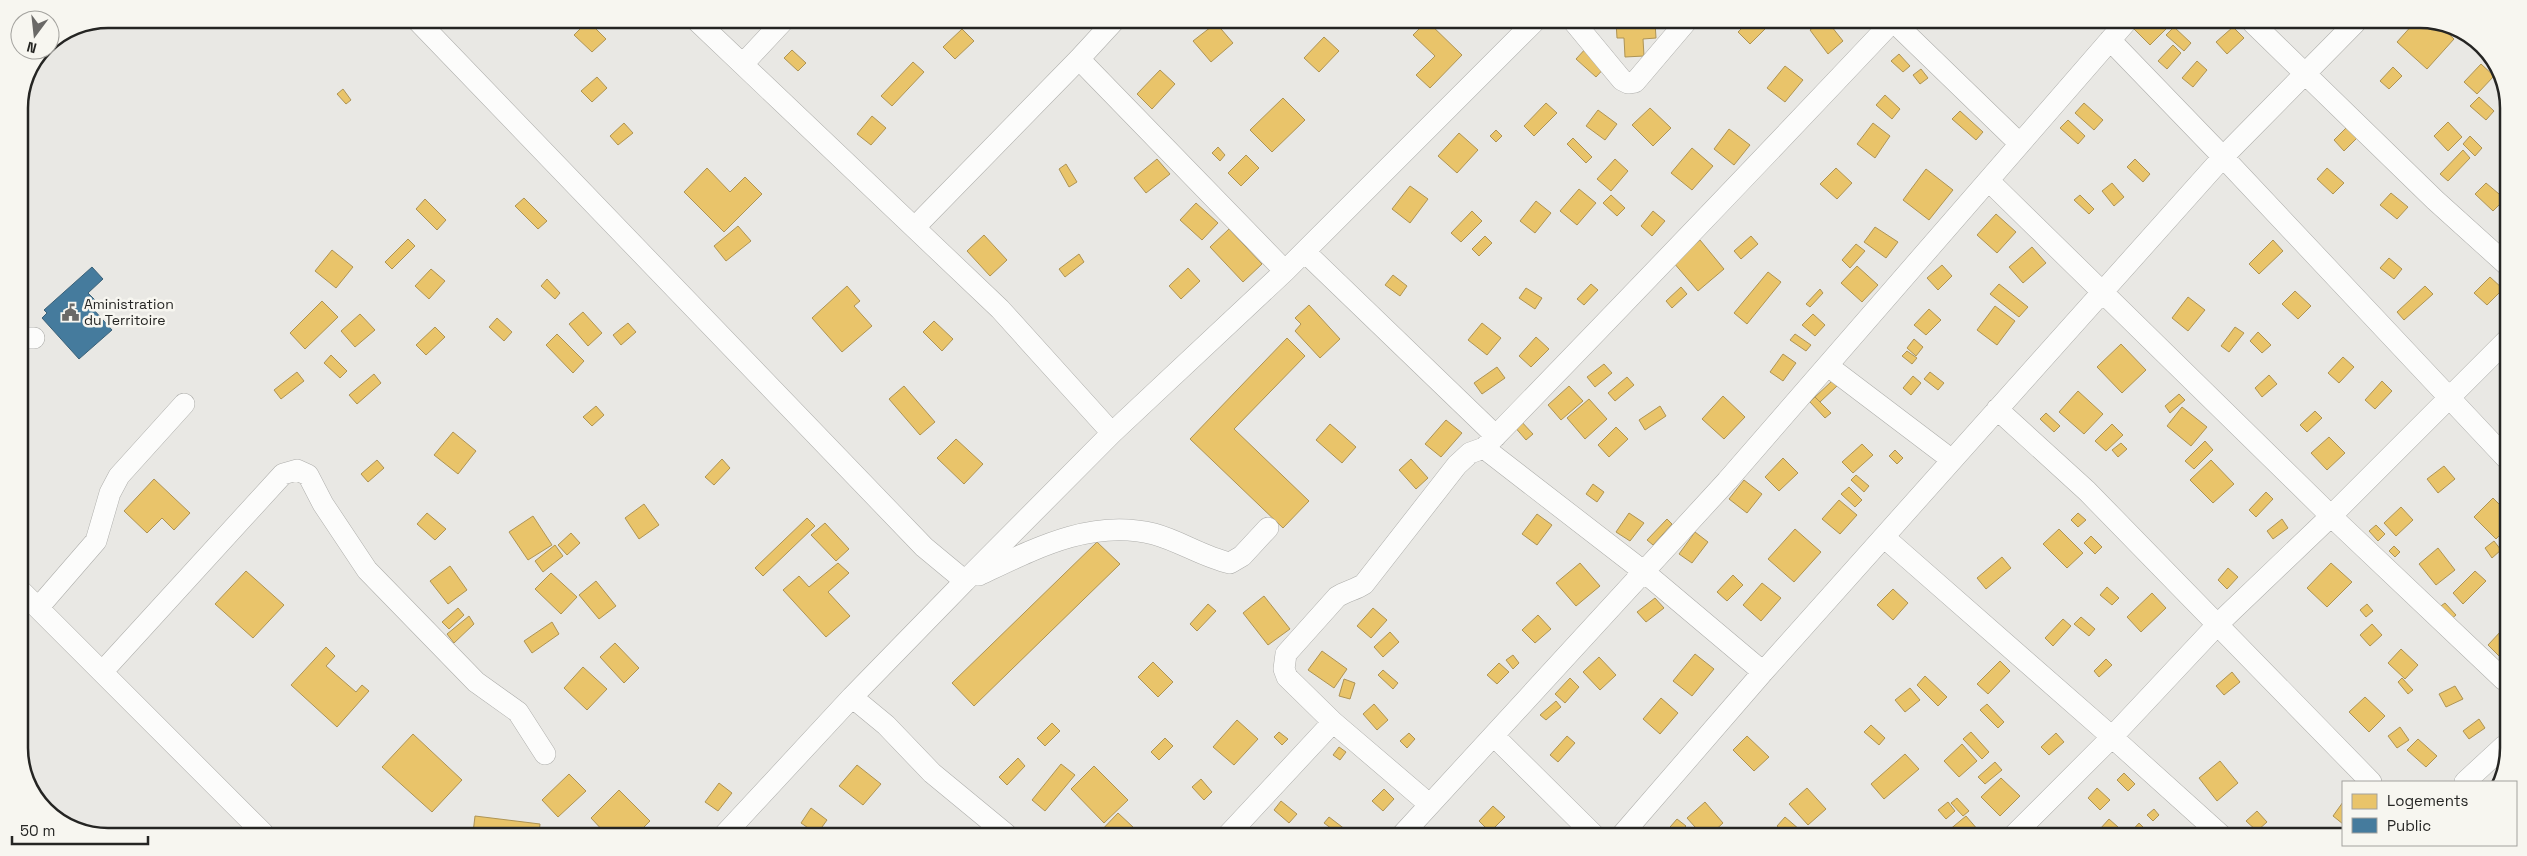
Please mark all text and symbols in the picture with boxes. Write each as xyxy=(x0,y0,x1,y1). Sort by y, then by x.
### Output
north arrow xyxy=(10,10,60,60)
text: N xyxy=(25,38,39,57)
place label: Aministration du Territoire xyxy=(84,295,174,329)
public building icon: Aministration du Territoire xyxy=(60,302,80,322)
legend xyxy=(2342,781,2517,846)
text: Logements xyxy=(2387,791,2469,810)
scale bar xyxy=(12,814,149,846)
text: Public xyxy=(2387,816,2431,835)
text: 50 m xyxy=(20,821,55,840)

